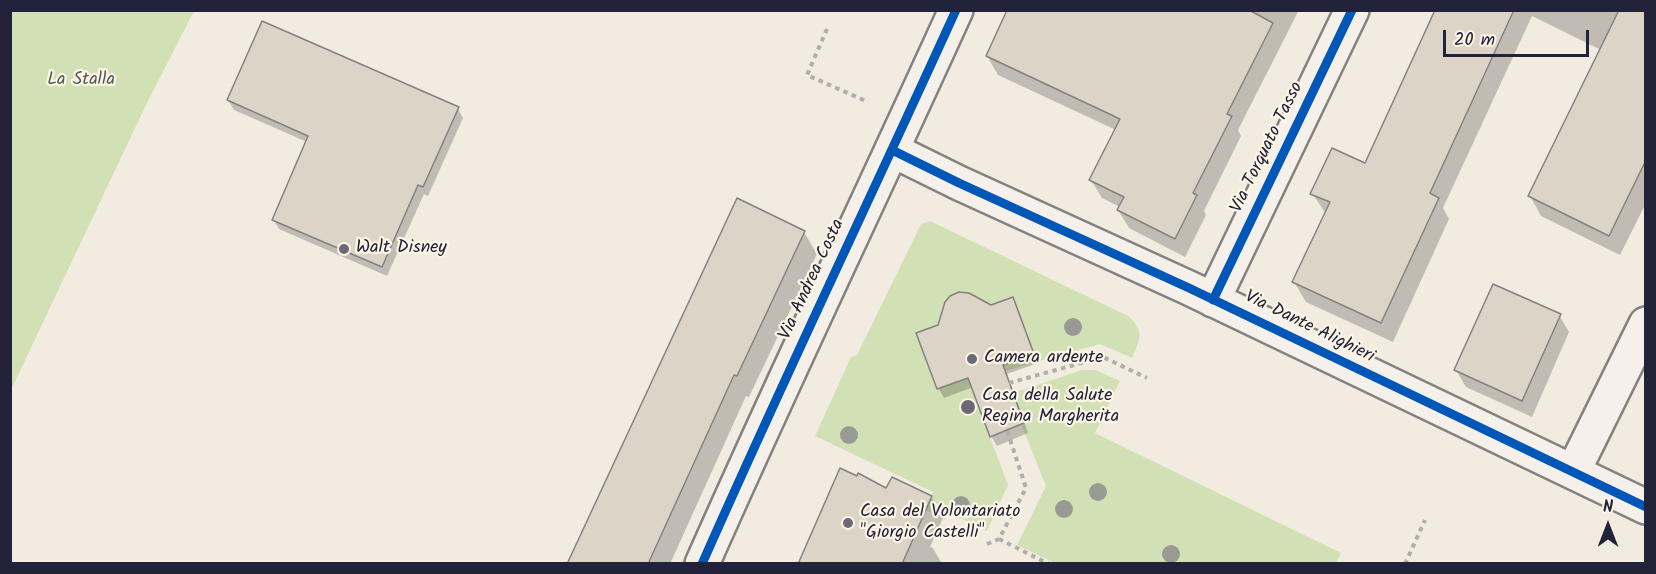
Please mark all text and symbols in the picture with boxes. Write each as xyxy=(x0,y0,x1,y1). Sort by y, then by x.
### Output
scale bar xyxy=(1446,18,1592,56)
text: 20 m xyxy=(1454,26,1495,55)
park label: La Stalla xyxy=(47,70,115,92)
street label: Via Torquato Tasso xyxy=(1227,79,1309,217)
street label: Via Andrea Costa xyxy=(776,216,850,344)
place label: Walt Disney xyxy=(356,238,447,260)
marker: Walt Disney xyxy=(337,242,351,256)
street label: Via Dante Alighieri xyxy=(1240,287,1378,369)
place label: Camera ardente xyxy=(984,348,1103,370)
marker: Camera ardente xyxy=(965,352,979,366)
place label: Casa della Salute Regina Margherita xyxy=(982,386,1119,428)
marker: Casa della Salute Regina Margherita xyxy=(959,398,977,416)
text: N xyxy=(1603,495,1613,520)
north arrow xyxy=(1578,496,1638,556)
place label: Casa del Volontariato "Giorgio Castelli" xyxy=(860,502,1020,544)
marker: Casa del Volontariato "Giorgio Castelli" xyxy=(841,516,855,530)

